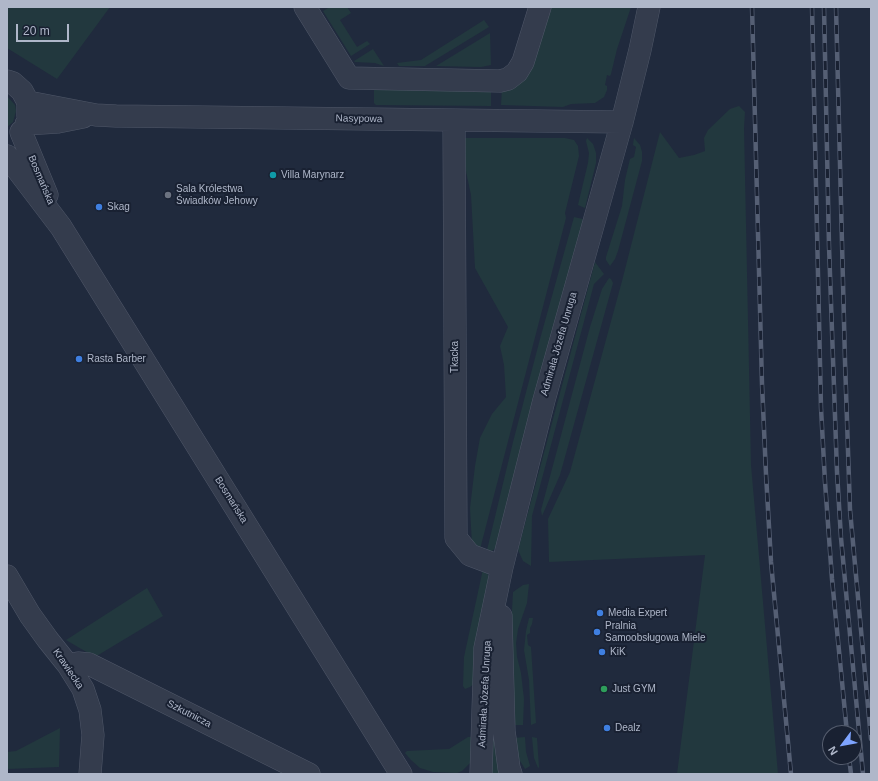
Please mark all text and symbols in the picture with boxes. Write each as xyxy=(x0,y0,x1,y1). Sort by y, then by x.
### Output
scale bar xyxy=(18,16,71,42)
text: 20 m xyxy=(23,24,50,38)
street label: Nasypowa xyxy=(336,113,382,125)
street label: Bosmańska xyxy=(25,154,57,206)
place label: Villa Marynarz xyxy=(281,169,344,181)
marker: Villa Marynarz xyxy=(268,170,278,180)
place label: Sala Królestwa Świadków Jehowy xyxy=(176,183,258,206)
marker: Sala Królestwa Świadków Jehowy xyxy=(163,190,173,200)
place label: Skag xyxy=(107,201,130,213)
marker: Skag xyxy=(94,202,104,212)
street label: Admirała Józefa Unruga xyxy=(538,291,580,397)
street label: Tkacka xyxy=(449,341,461,373)
place label: Rasta Barber xyxy=(87,353,146,365)
marker: Rasta Barber xyxy=(74,354,84,364)
street label: Bosmańska xyxy=(212,475,250,525)
place label: Media Expert xyxy=(608,607,667,619)
marker: Media Expert xyxy=(595,608,605,618)
place label: Pralnia Samoobsługowa Miele xyxy=(605,620,706,644)
marker: Pralnia Samoobsługowa Miele xyxy=(592,627,602,637)
street label: Admirała Józefa Unruga xyxy=(476,640,494,748)
place label: KiK xyxy=(610,646,626,658)
street label: Krawiecka xyxy=(50,647,86,691)
marker: KiK xyxy=(597,647,607,657)
place label: Just GYM xyxy=(612,683,656,695)
marker: Just GYM xyxy=(599,684,609,694)
street label: Szkutnicza xyxy=(165,698,213,730)
place label: Dealz xyxy=(615,722,641,734)
marker: Dealz xyxy=(602,723,612,733)
north arrow xyxy=(822,725,862,765)
text: N xyxy=(825,744,840,757)

